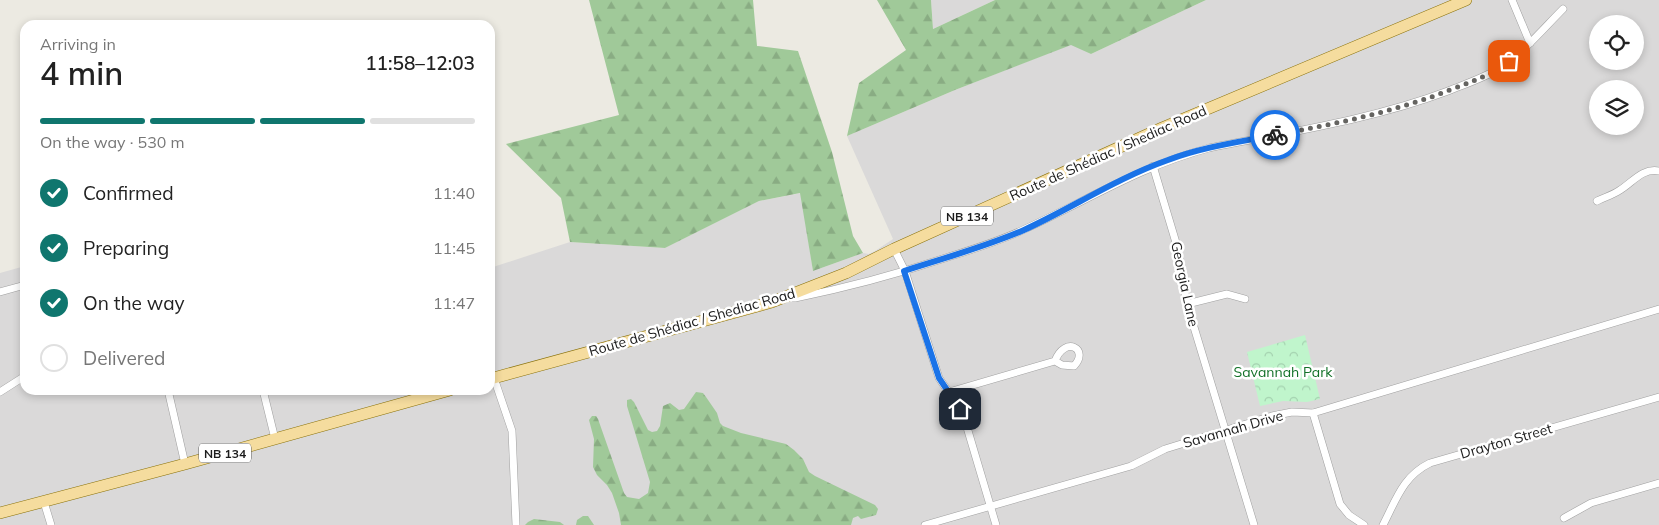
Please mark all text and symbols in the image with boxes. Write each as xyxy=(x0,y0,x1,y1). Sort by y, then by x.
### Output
map controls xyxy=(1589,15,1644,135)
button: locate xyxy=(1589,15,1644,70)
text: Arriving in xyxy=(40,34,116,54)
pin xyxy=(1488,40,1530,82)
icon: bag xyxy=(1495,47,1523,75)
text: 11:58–12:03 xyxy=(365,51,475,75)
text: 4 min xyxy=(40,53,123,93)
button: layers xyxy=(1589,80,1644,135)
street label: Route de Shédiac / Shediac Road xyxy=(1007,101,1209,205)
courier xyxy=(1250,110,1300,160)
icon: bike xyxy=(1261,121,1289,149)
text: On the way · 530 m xyxy=(40,132,185,152)
icon: check xyxy=(40,179,68,207)
text: Confirmed xyxy=(83,181,174,205)
text: 11:40 xyxy=(433,183,475,203)
road number: NB 134 xyxy=(941,207,993,226)
icon: check xyxy=(40,234,68,262)
text: Preparing xyxy=(83,236,169,260)
text: 11:45 xyxy=(433,238,475,258)
street label: Georgia Lane xyxy=(1167,240,1203,328)
street label: Route de Shédiac / Shediac Road xyxy=(587,284,797,360)
icon: check xyxy=(40,289,68,317)
text: On the way xyxy=(83,291,185,315)
text: 11:47 xyxy=(433,293,475,313)
text: Delivered xyxy=(83,346,165,370)
park label: Savannah Park xyxy=(1234,363,1333,381)
pin xyxy=(939,388,981,430)
icon: home xyxy=(946,395,974,423)
street label: Savannah Drive xyxy=(1181,406,1285,452)
street label: Drayton Street xyxy=(1458,419,1554,463)
road number: NB 134 xyxy=(199,443,251,462)

